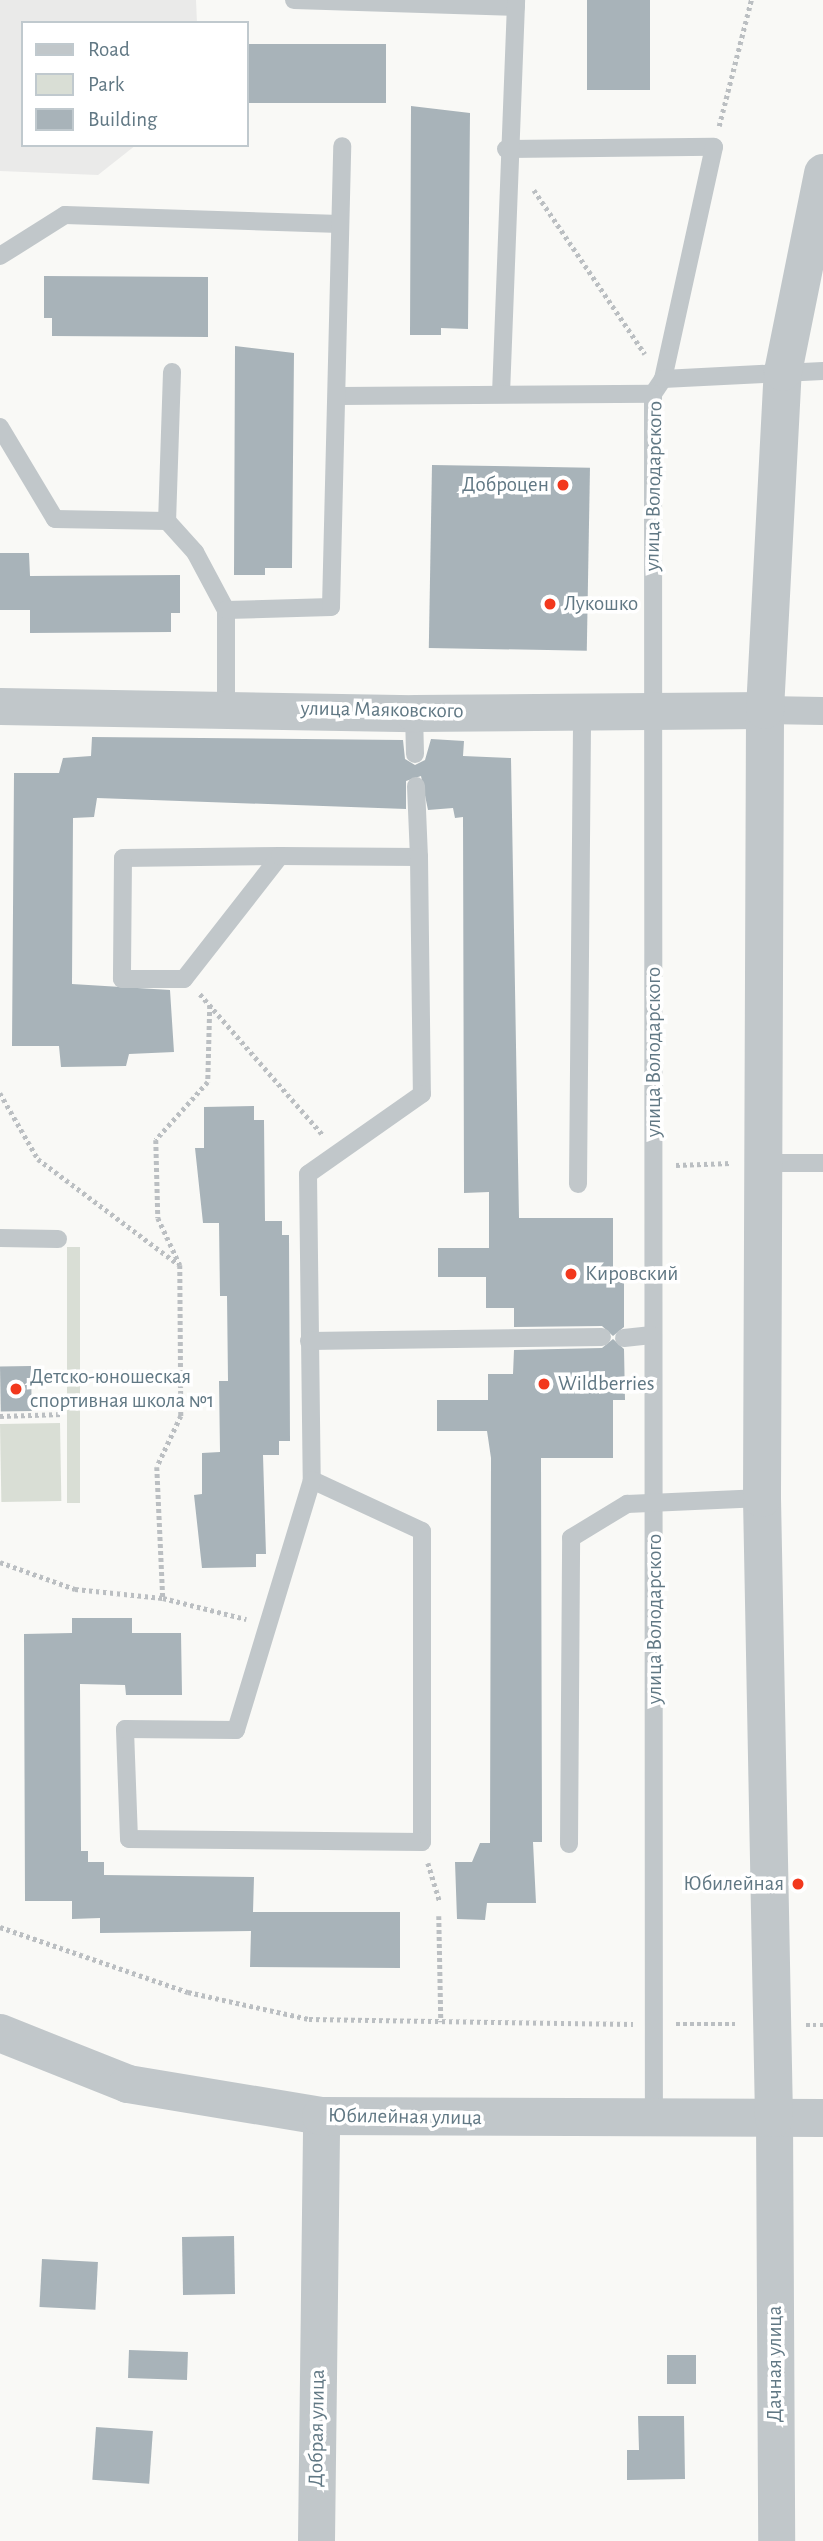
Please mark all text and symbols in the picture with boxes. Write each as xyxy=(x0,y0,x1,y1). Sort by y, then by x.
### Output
legend xyxy=(21,21,248,147)
text: Road xyxy=(88,39,130,60)
text: Park xyxy=(88,74,124,95)
text: Building xyxy=(88,109,157,130)
street label: улица Володарского xyxy=(640,401,668,571)
place label: Доброцен xyxy=(462,472,549,498)
marker: Доброцен xyxy=(555,477,571,493)
place label: Лукошко xyxy=(564,591,638,617)
marker: Лукошко xyxy=(542,596,558,612)
street label: улица Маяковского xyxy=(300,696,464,724)
street label: улица Володарского xyxy=(641,967,667,1137)
place label: Кировский xyxy=(585,1261,678,1287)
marker: Кировский xyxy=(563,1266,579,1282)
place label: Детско-юношеская спортивная школа №1 xyxy=(30,1364,214,1414)
place label: Wildberries xyxy=(558,1371,654,1397)
marker: Wildberries xyxy=(536,1376,552,1392)
marker: Детско-юношеская спортивная школа №1 xyxy=(8,1381,24,1397)
street label: улица Володарского xyxy=(642,1534,668,1704)
place label: Юбилейная xyxy=(683,1871,784,1897)
marker: Юбилейная xyxy=(790,1876,806,1892)
street label: Юбилейная улица xyxy=(328,2103,482,2131)
street label: Дачная улица xyxy=(762,2306,788,2422)
street label: Добрая улица xyxy=(303,2369,331,2487)

